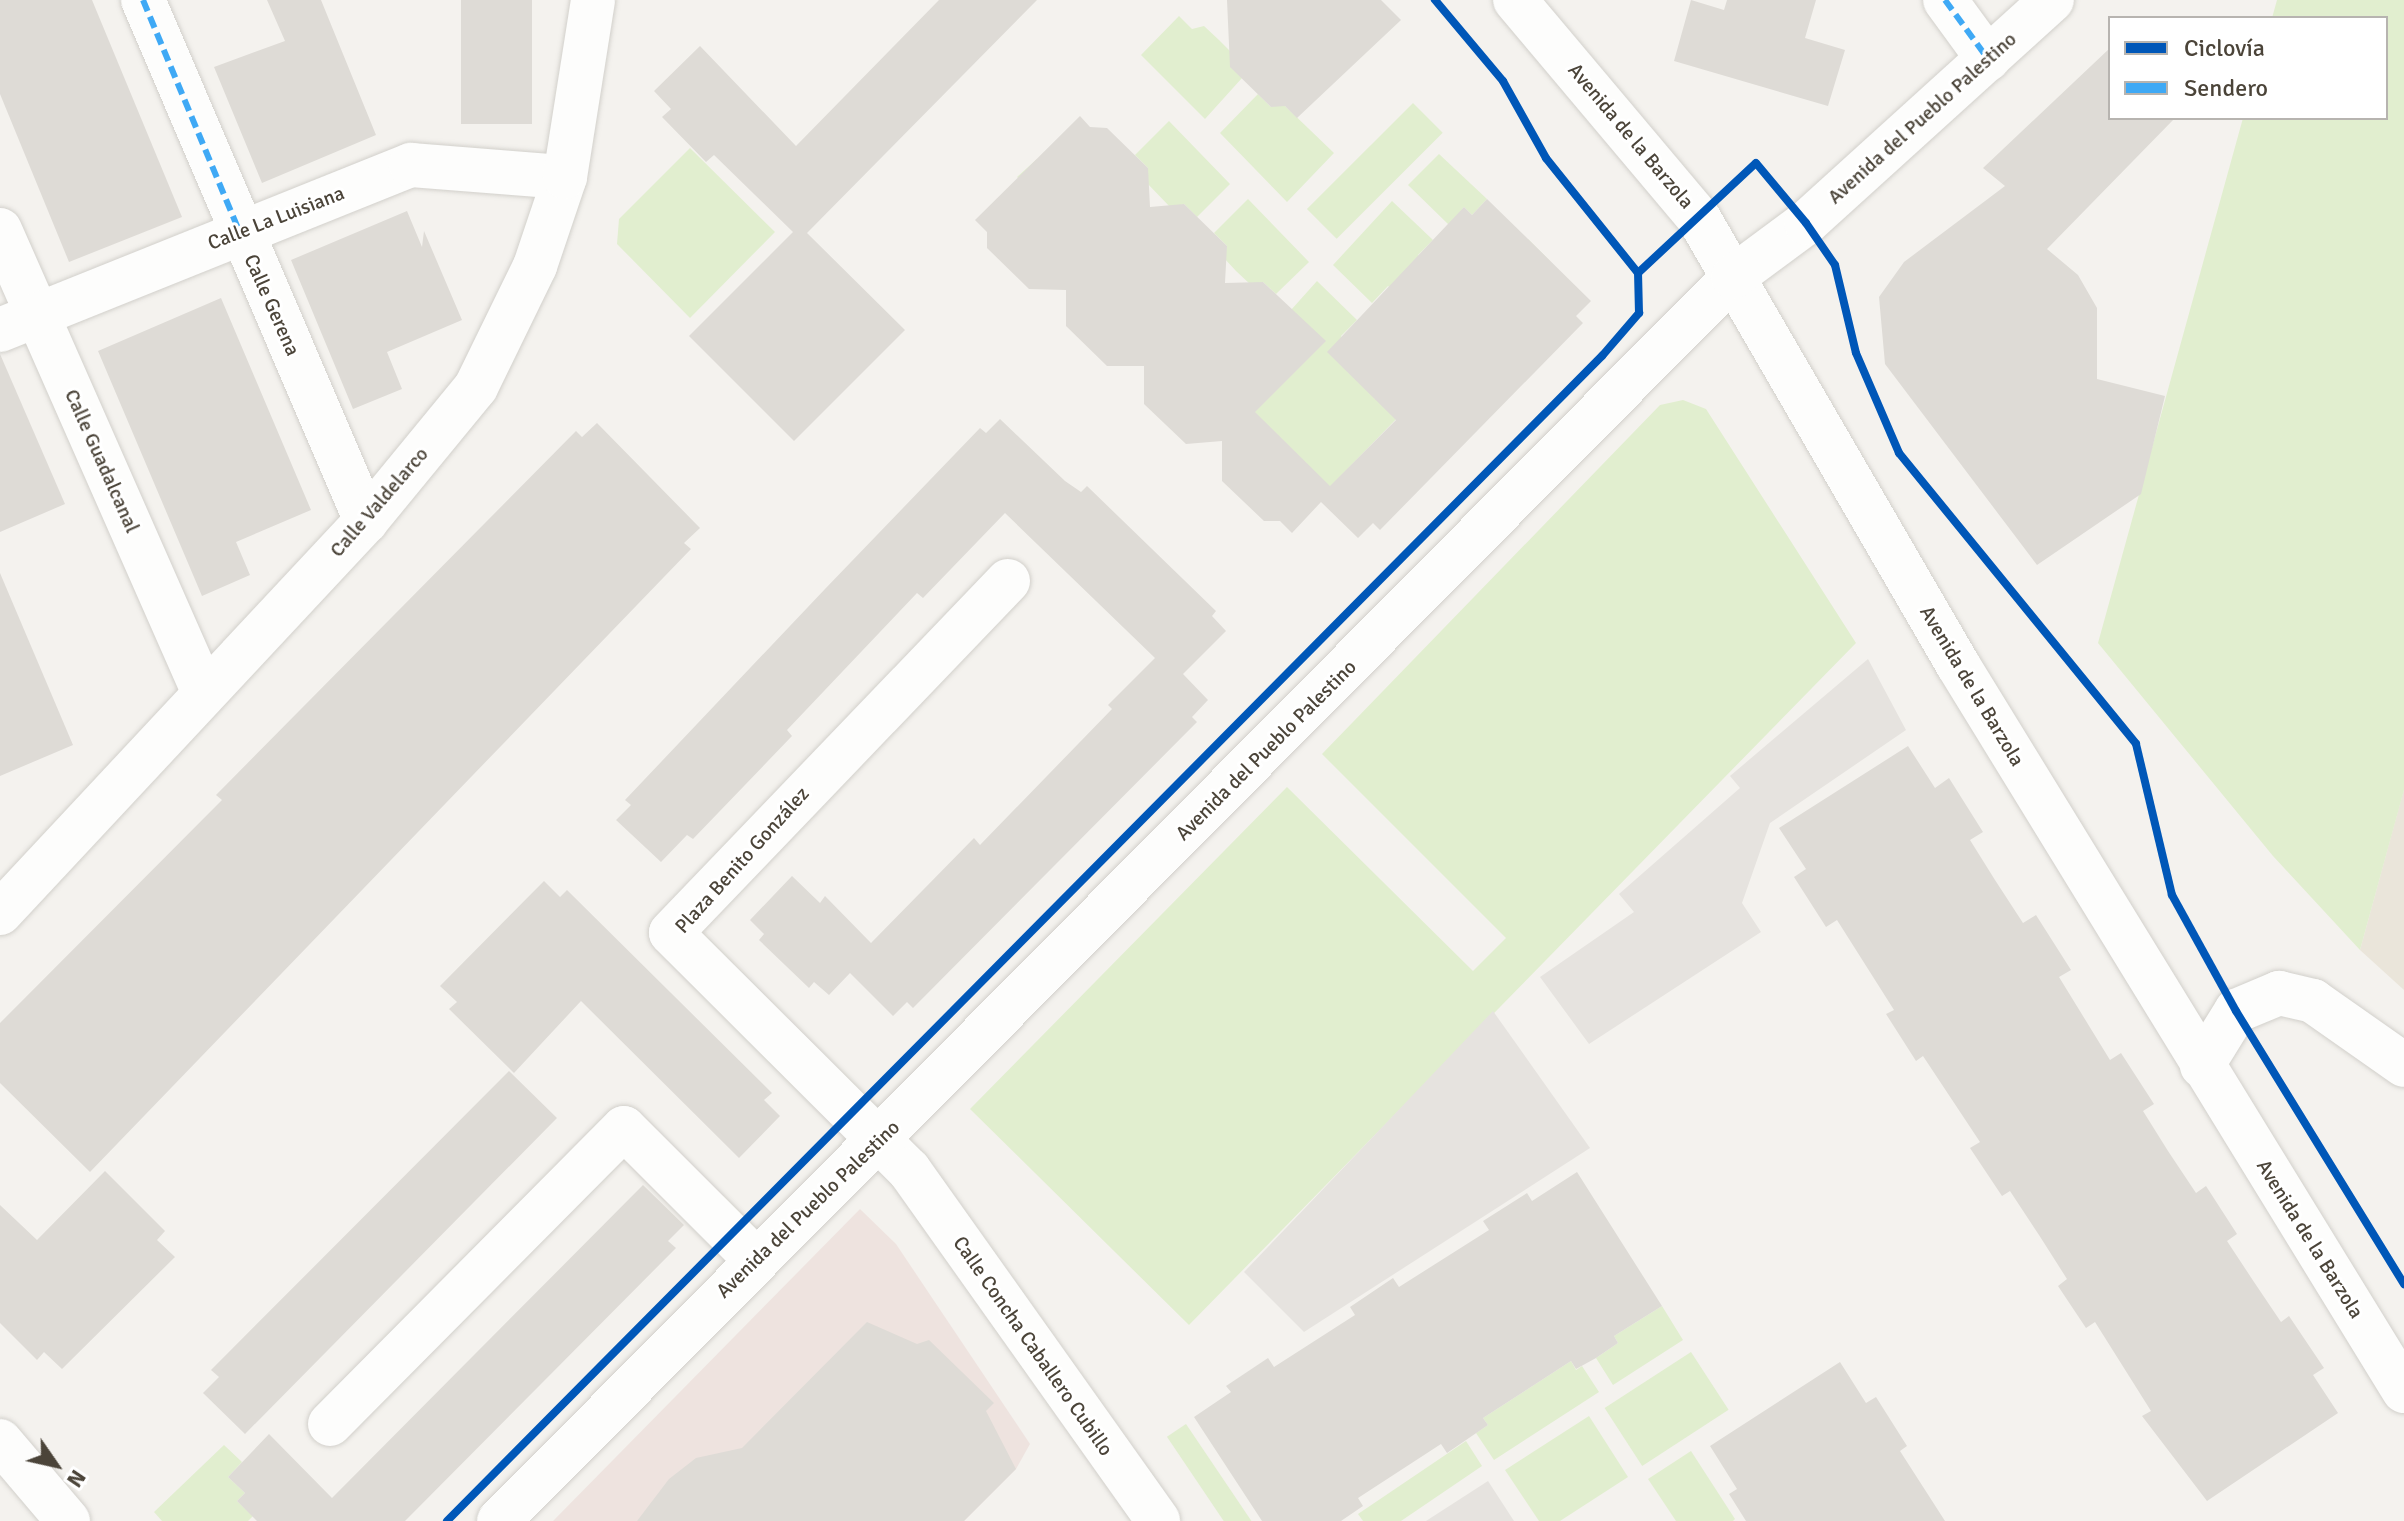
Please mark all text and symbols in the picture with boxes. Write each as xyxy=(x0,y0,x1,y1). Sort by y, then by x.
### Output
legend xyxy=(2108,16,2388,120)
street label: Avenida del Pueblo Palestino xyxy=(1823,27,2021,209)
text: Ciclovía xyxy=(2184,33,2265,63)
street label: Avenida de la Barzola xyxy=(1563,58,1699,214)
text: Sendero xyxy=(2184,73,2268,103)
street label: Calle La Luisiana xyxy=(204,181,348,255)
street label: Calle Gerena xyxy=(239,250,305,360)
street label: Calle Guadalcanal xyxy=(60,386,144,536)
street label: Calle Valdelarco xyxy=(325,442,433,562)
street label: Avenida de la Barzola xyxy=(1915,602,2029,770)
street label: Avenida del Pueblo Palestino xyxy=(1171,655,1361,845)
street label: Plaza Benito González xyxy=(670,782,814,938)
street label: Avenida del Pueblo Palestino xyxy=(711,1115,905,1303)
street label: Avenida de la Barzola xyxy=(2251,1155,2369,1323)
street label: Calle Concha Caballero Cubillo xyxy=(948,1232,1118,1460)
north arrow xyxy=(16,1425,96,1505)
text: N xyxy=(61,1465,92,1493)

